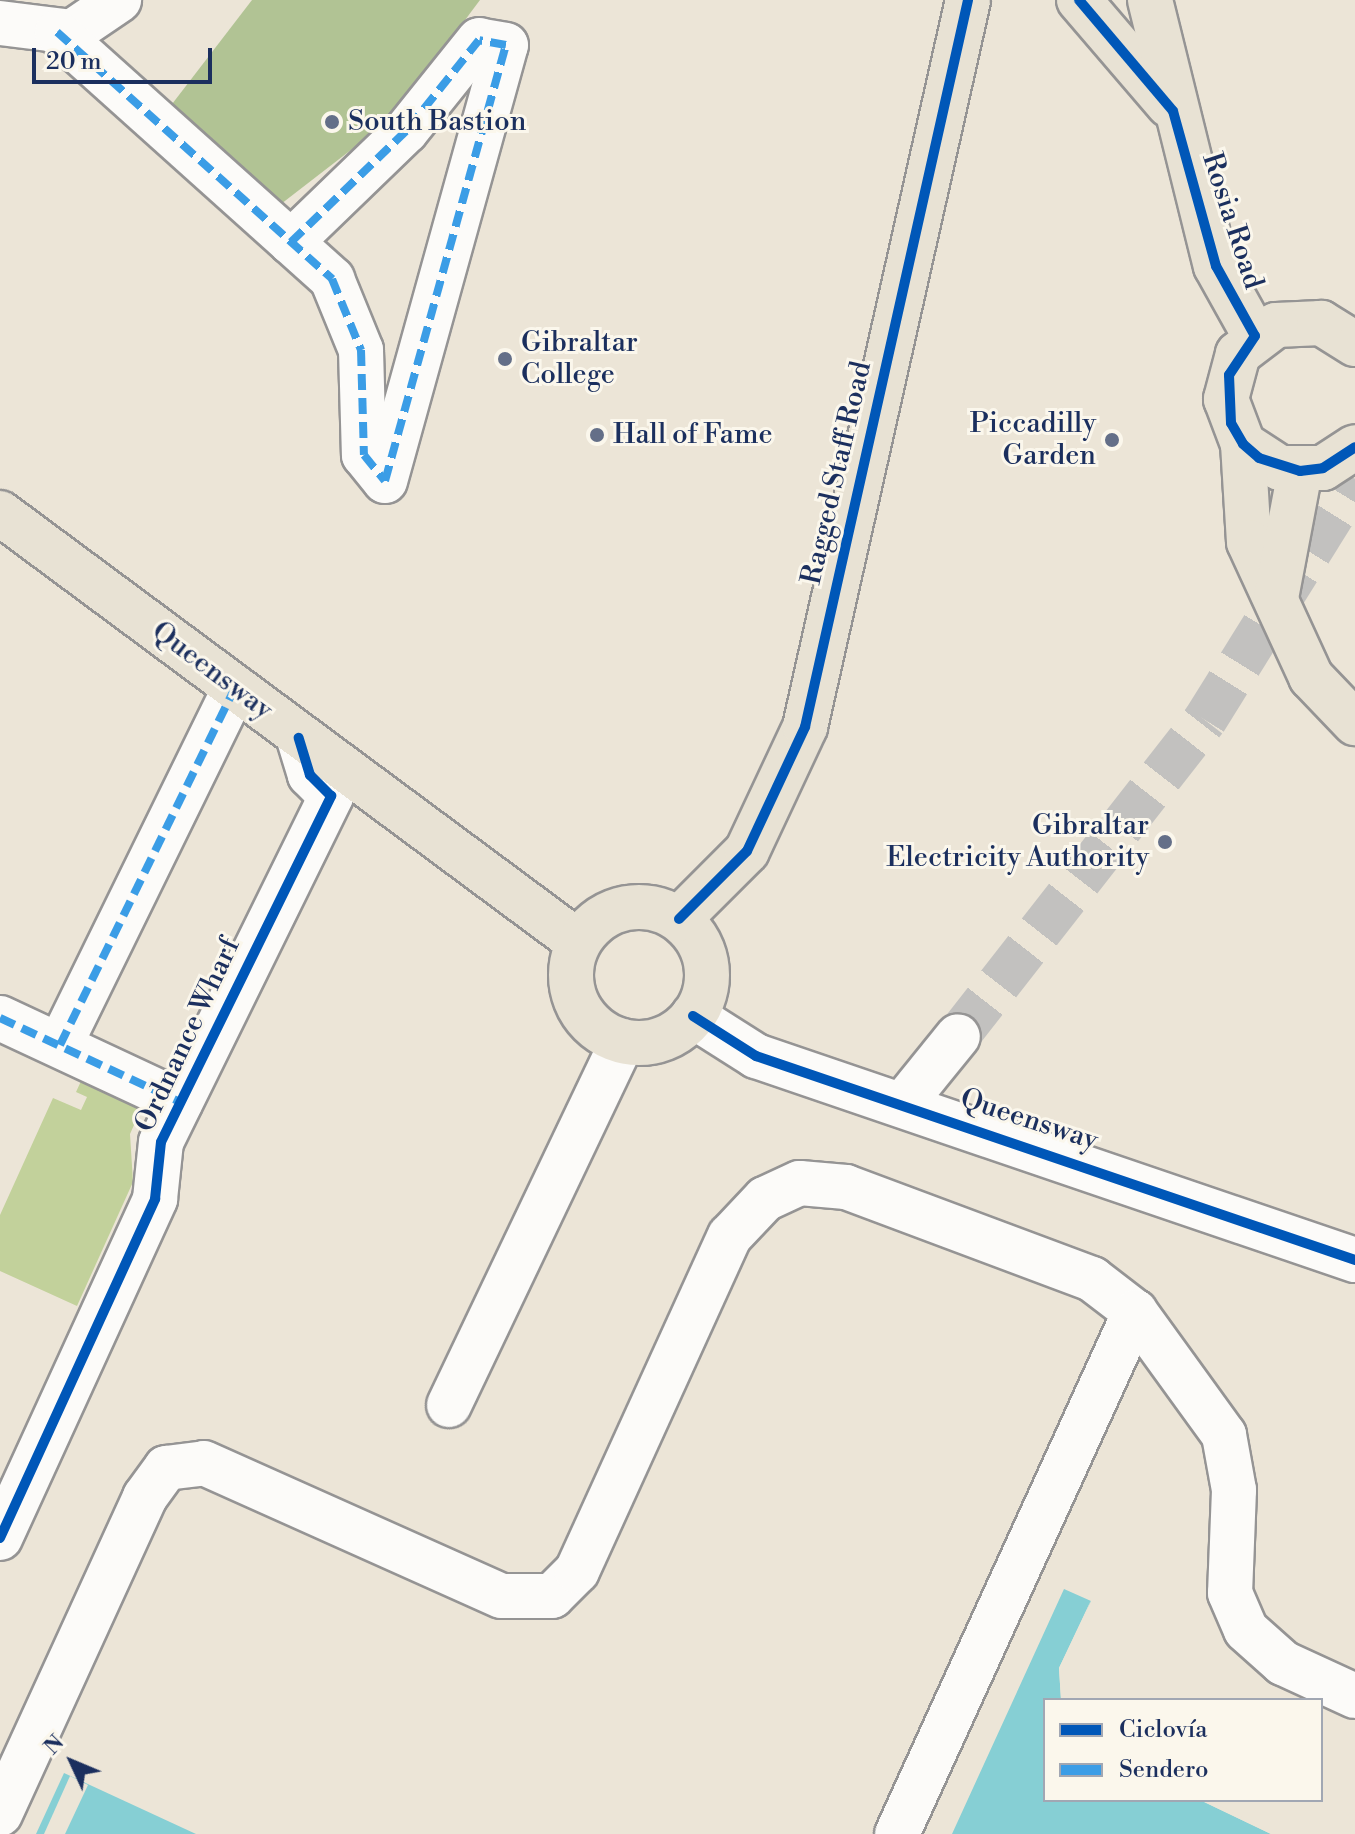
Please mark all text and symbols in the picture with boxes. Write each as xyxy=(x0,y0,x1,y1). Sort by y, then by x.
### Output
scale bar xyxy=(36,32,216,82)
text: 20 m xyxy=(46,47,102,77)
place label: South Bastion xyxy=(348,105,526,139)
marker: South Bastion xyxy=(323,113,341,131)
street label: Rosia Road xyxy=(1194,149,1270,293)
place label: Gibraltar College xyxy=(521,326,638,392)
marker: Gibraltar College xyxy=(496,350,514,368)
street label: Ragged Staff Road xyxy=(795,358,879,588)
place label: Piccadilly Garden xyxy=(970,407,1096,473)
place label: Hall of Fame xyxy=(613,418,773,452)
marker: Hall of Fame xyxy=(588,426,606,444)
marker: Piccadilly Garden xyxy=(1103,431,1121,449)
street label: Queensway xyxy=(145,615,279,727)
place label: Gibraltar Electricity Authority xyxy=(886,809,1149,875)
marker: Gibraltar Electricity Authority xyxy=(1156,833,1174,851)
street label: Ordnance Wharf xyxy=(128,933,248,1137)
street label: Queensway xyxy=(956,1082,1102,1158)
legend xyxy=(1043,1698,1323,1802)
text: Ciclovía xyxy=(1119,1715,1207,1745)
north arrow xyxy=(32,1722,112,1802)
text: N xyxy=(39,1729,70,1761)
text: Sendero xyxy=(1119,1755,1209,1785)

